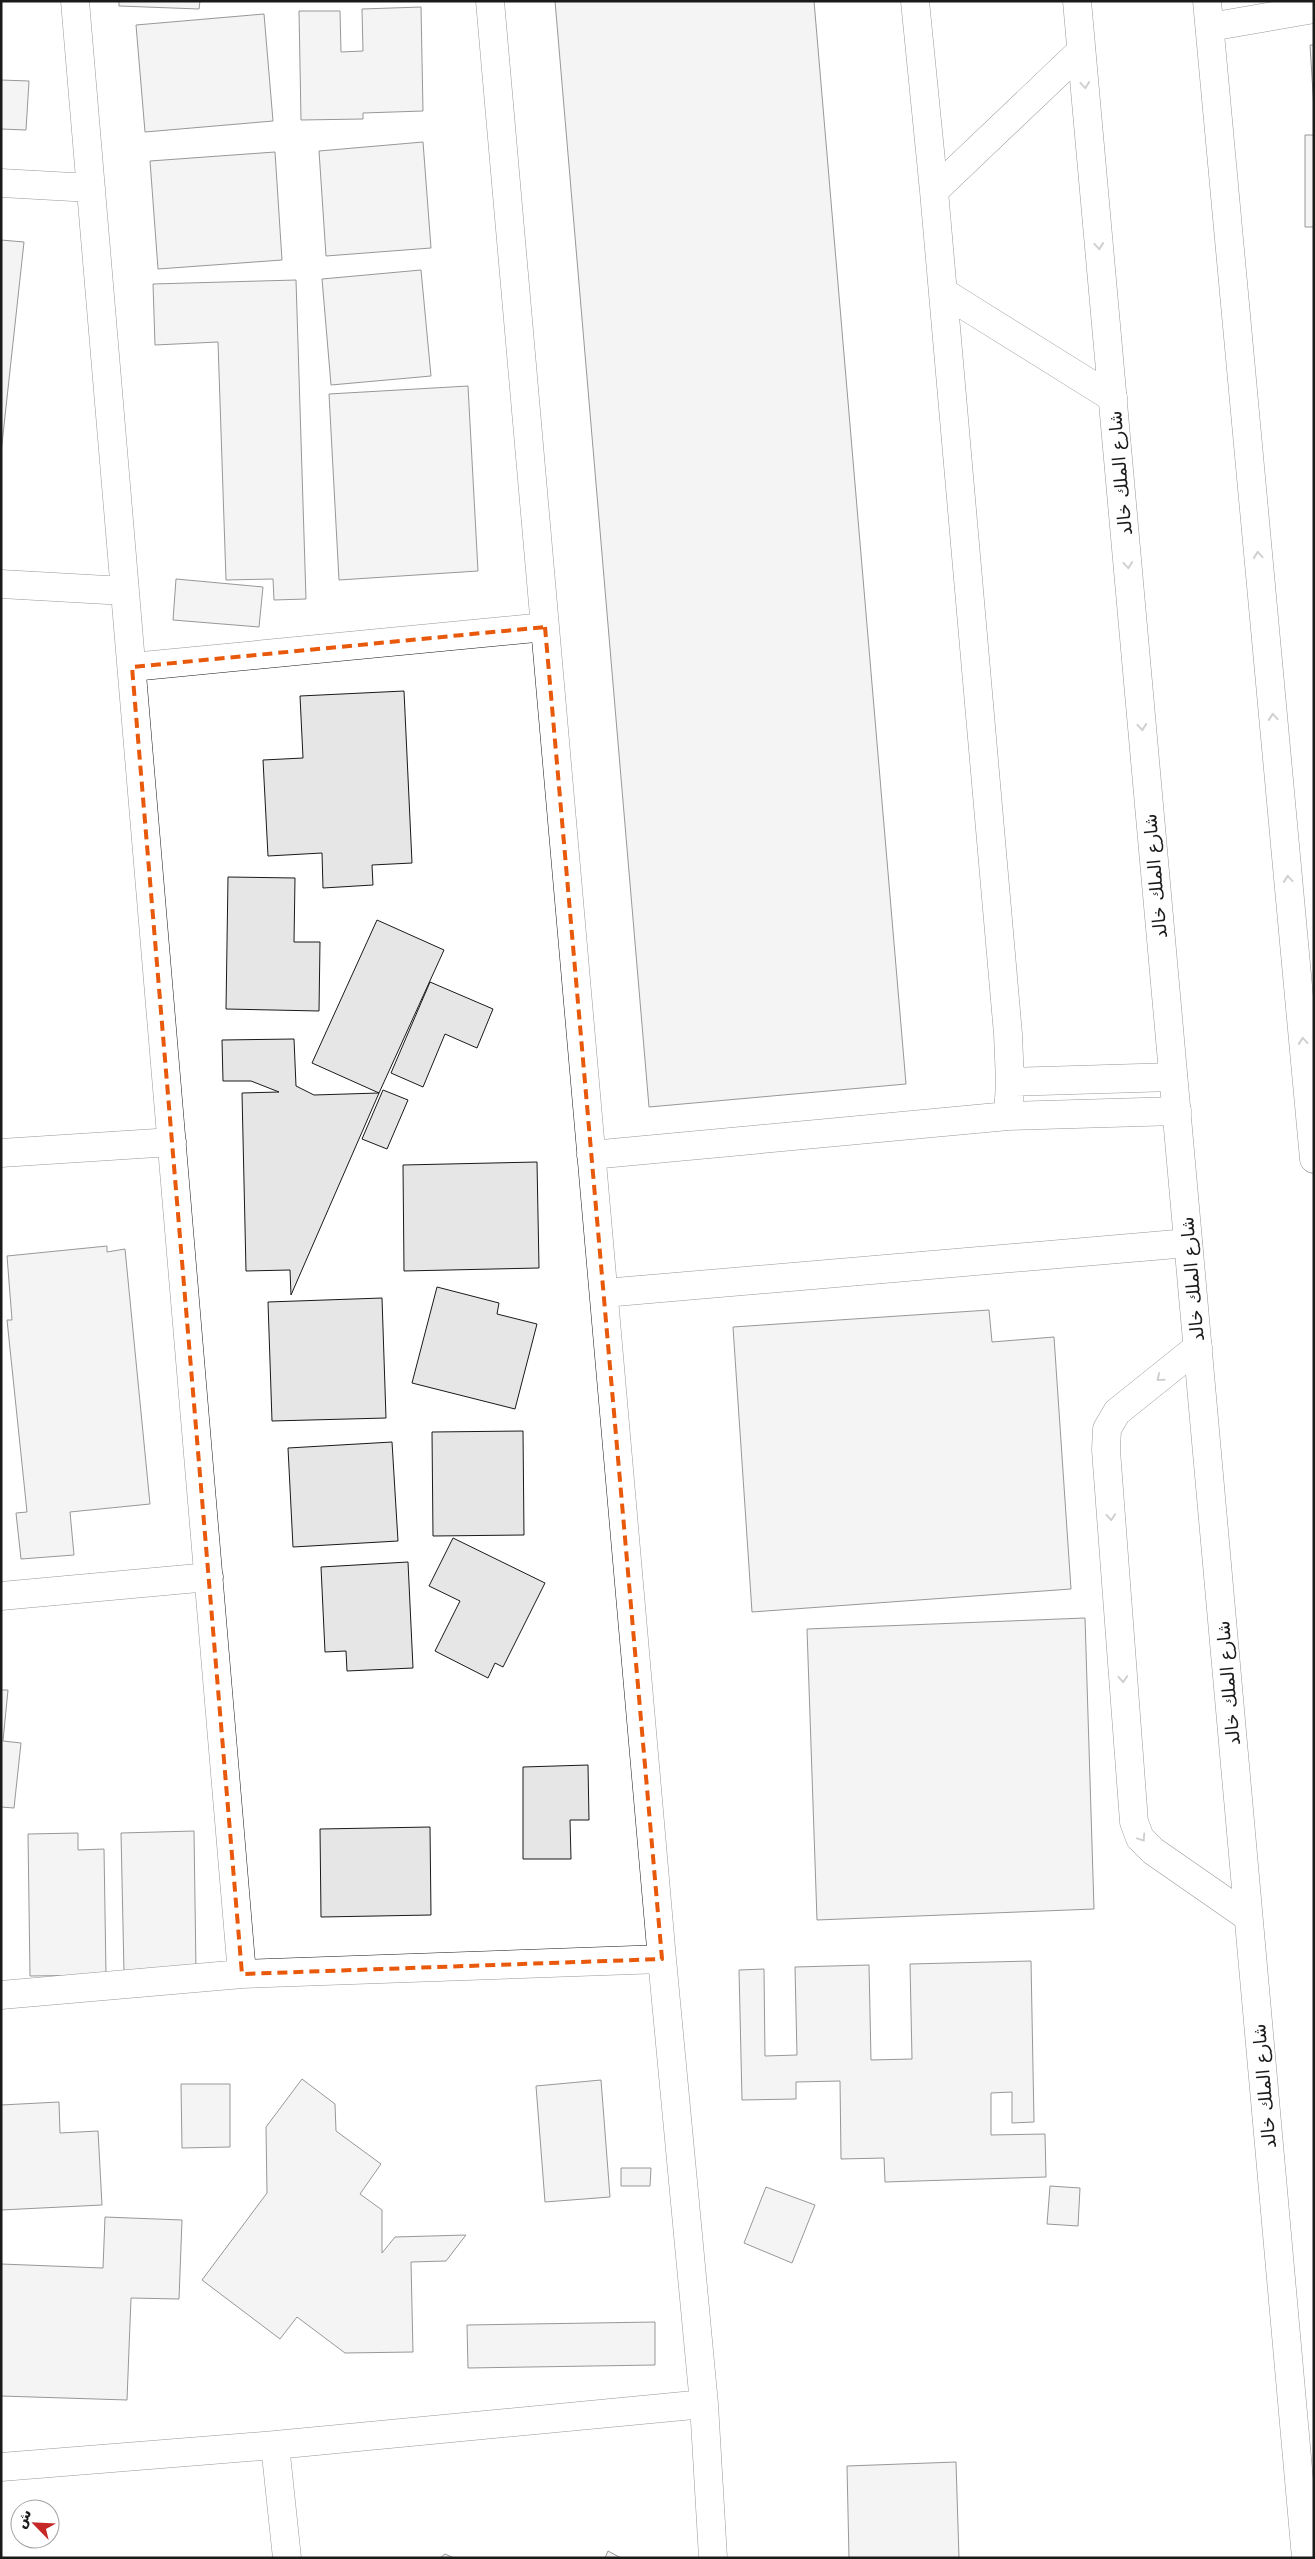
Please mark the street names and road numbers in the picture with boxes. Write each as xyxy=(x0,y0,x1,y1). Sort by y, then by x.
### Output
street label: شارع الملك خالد xyxy=(1104,410,1137,536)
street label: شارع الملك خالد xyxy=(1139,813,1172,939)
street label: شارع الملك خالد xyxy=(1176,1216,1209,1342)
street label: شارع الملك خالد xyxy=(1212,1620,1245,1746)
street label: شارع الملك خالد xyxy=(1248,2023,1281,2149)

